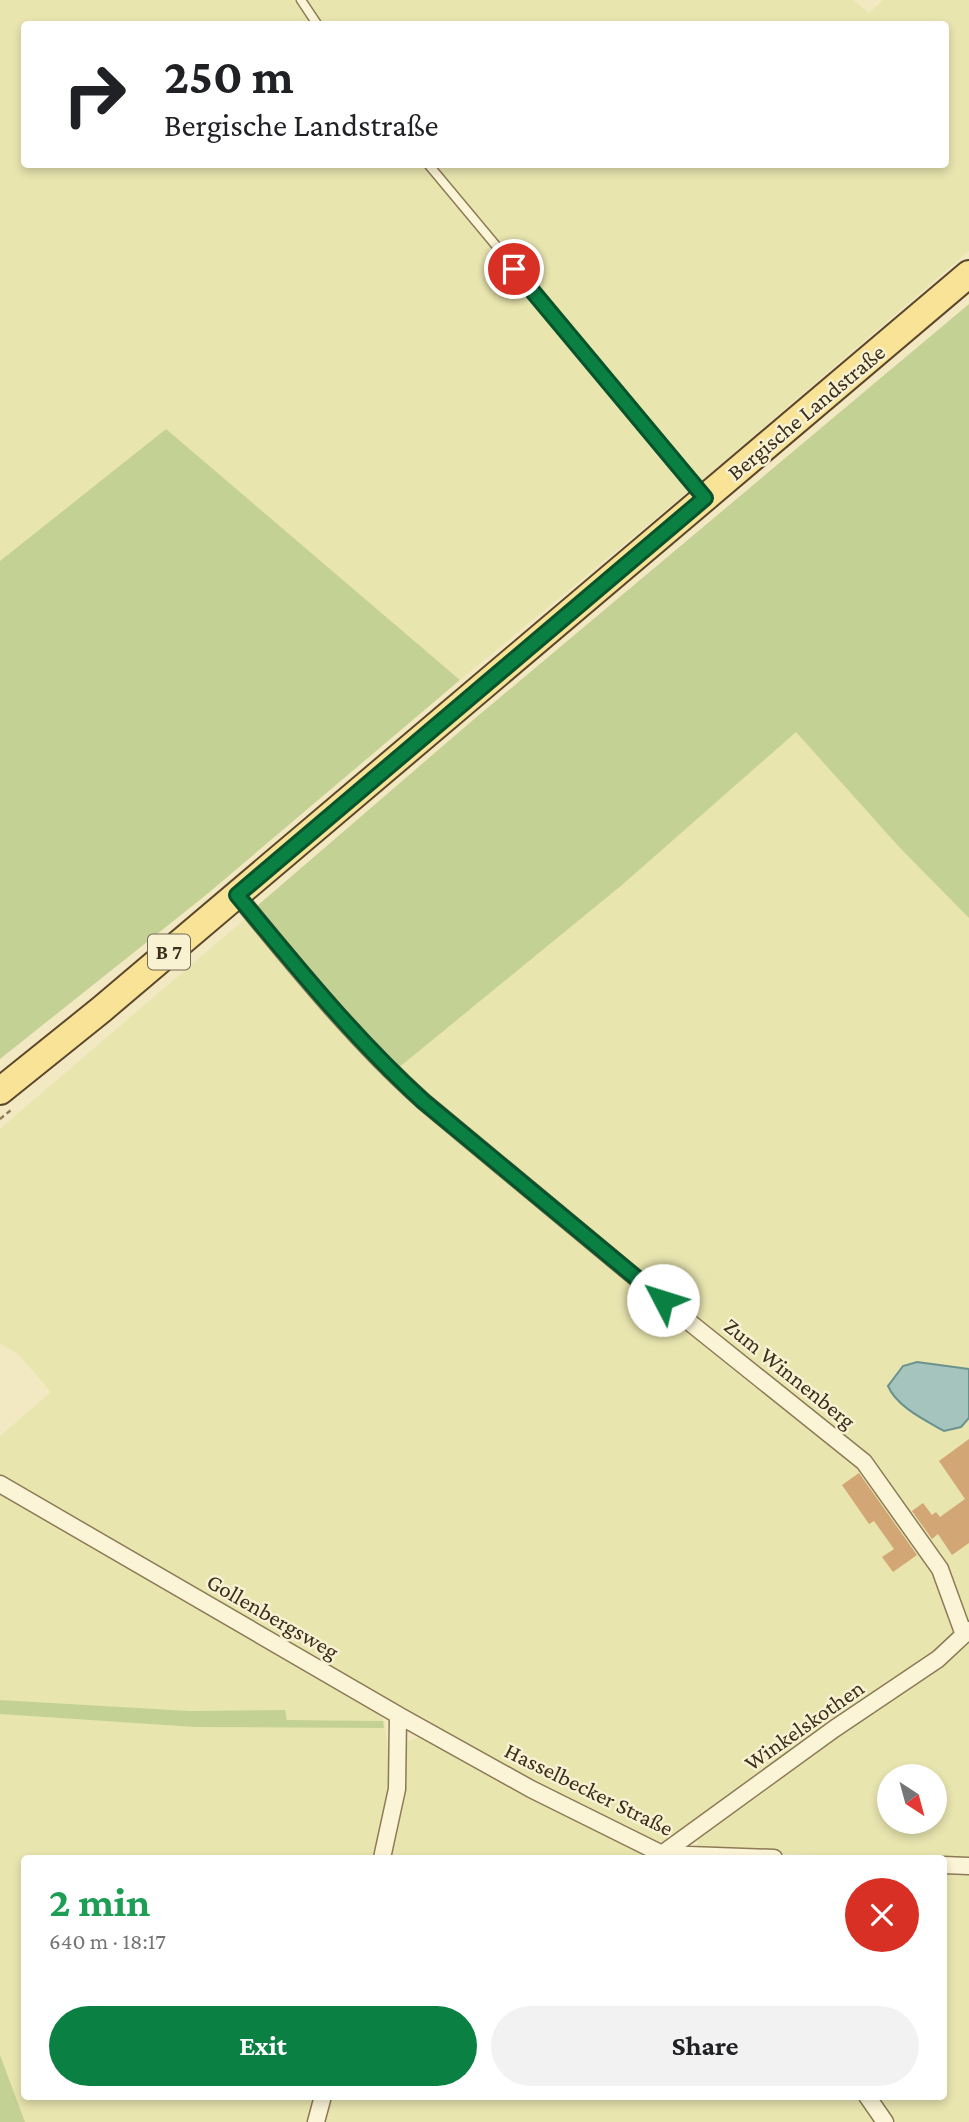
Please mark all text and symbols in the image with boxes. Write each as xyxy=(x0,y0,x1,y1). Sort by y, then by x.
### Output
icon: right xyxy=(49,49,140,140)
text: 250 m xyxy=(164,49,294,104)
text: Bergische Landstraße xyxy=(164,107,439,143)
pin xyxy=(484,239,544,299)
icon: arrive xyxy=(495,250,533,288)
street label: Bergische Landstraße xyxy=(722,339,890,485)
road number: B 7 xyxy=(148,934,190,970)
position arrow xyxy=(626,1263,700,1337)
street label: Zum Winnenberg xyxy=(719,1312,861,1434)
street label: Gollenbergsweg xyxy=(202,1568,344,1664)
street label: Winkelskothen xyxy=(739,1674,869,1776)
street label: Hasselbecker Straße xyxy=(500,1737,678,1841)
north arrow xyxy=(877,1764,947,1834)
map controls xyxy=(877,1764,947,1834)
text: 2 min xyxy=(49,1878,150,1925)
button: close xyxy=(845,1878,919,1952)
text: 640 m · 18:17 xyxy=(49,1928,166,1954)
button: Exit xyxy=(49,2006,477,2086)
button: Share xyxy=(491,2006,919,2086)

